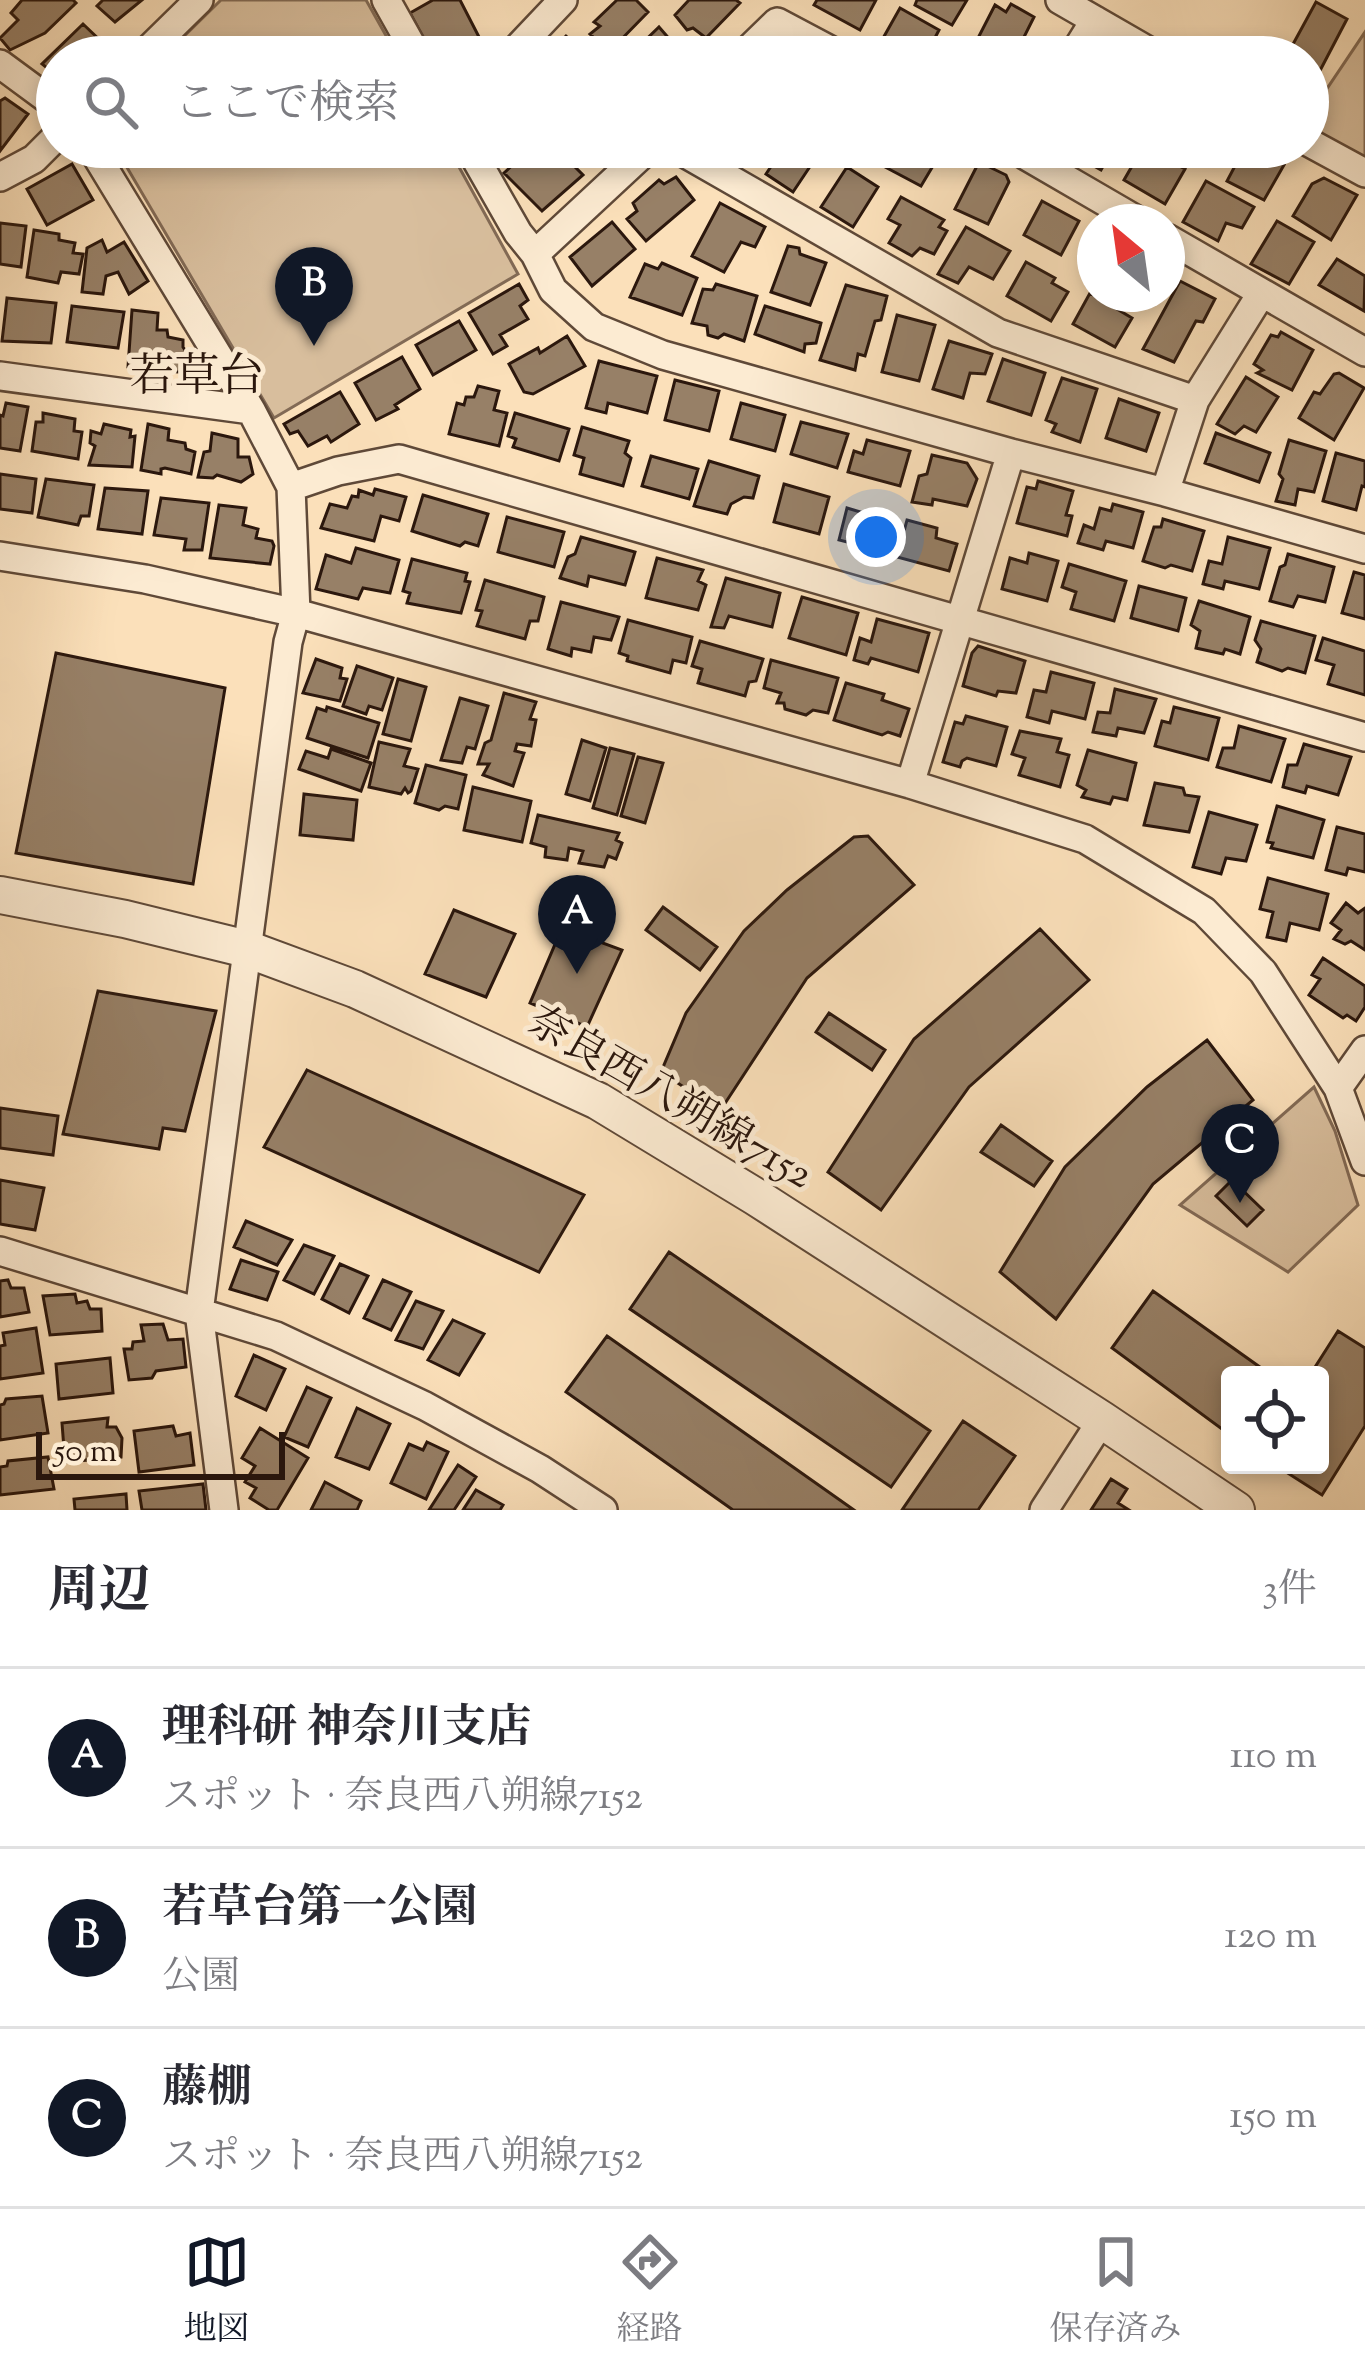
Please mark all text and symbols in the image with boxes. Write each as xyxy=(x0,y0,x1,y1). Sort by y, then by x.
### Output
search box xyxy=(36,36,1329,168)
icon: search xyxy=(78,69,144,135)
text: ここで検索 xyxy=(174,74,399,139)
north arrow xyxy=(1077,204,1185,312)
pin: B xyxy=(275,247,353,346)
district label: 若草台 xyxy=(129,347,265,412)
your location xyxy=(846,507,906,567)
pin: A xyxy=(538,875,616,974)
street label: 奈良西八朔線7152 xyxy=(515,994,823,1206)
pin: C xyxy=(1201,1104,1279,1203)
map controls xyxy=(1221,1366,1329,1474)
button: locate xyxy=(1221,1366,1329,1474)
scale bar xyxy=(36,1426,285,1479)
text: 50 m xyxy=(54,1429,117,1477)
text: 周辺 xyxy=(48,1557,150,1630)
text: 3件 xyxy=(1262,1564,1317,1620)
text: 理科研 神奈川支店 xyxy=(162,1698,532,1763)
text: A xyxy=(71,1730,103,1786)
text: 110 m xyxy=(1230,1730,1317,1786)
text: スポット · 奈良西八朔線7152 xyxy=(162,1771,643,1827)
text: 若草台第一公園 xyxy=(162,1878,477,1943)
text: B xyxy=(75,1910,99,1966)
text: 120 m xyxy=(1224,1910,1317,1966)
text: 公園 xyxy=(162,1951,240,2007)
text: 藤棚 xyxy=(162,2058,252,2123)
text: C xyxy=(71,2090,103,2146)
text: 150 m xyxy=(1229,2090,1317,2146)
text: スポット · 奈良西八朔線7152 xyxy=(162,2131,643,2187)
tab: 地図 xyxy=(184,2229,250,2355)
tab: 経路 xyxy=(617,2229,683,2355)
tab: 保存済み xyxy=(1050,2229,1182,2355)

